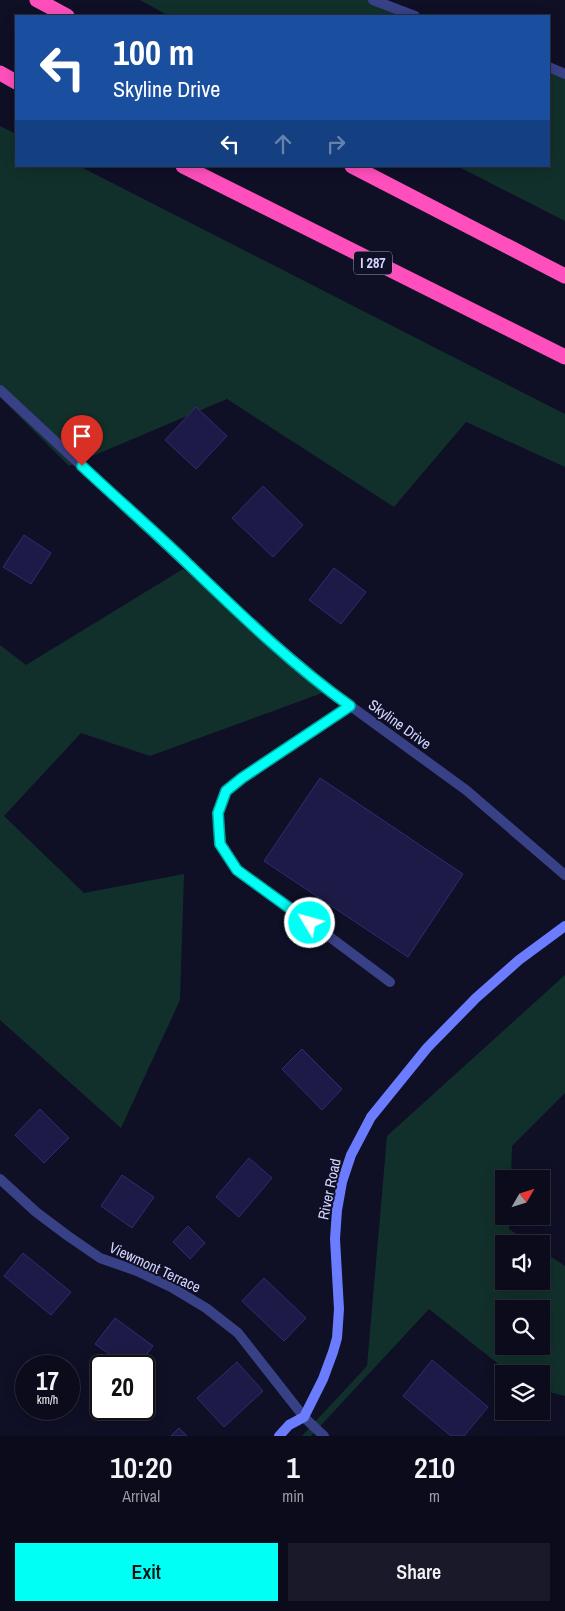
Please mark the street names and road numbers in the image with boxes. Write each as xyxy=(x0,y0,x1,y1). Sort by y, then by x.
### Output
road number: I 287 xyxy=(354,252,392,274)
street label: Skyline Drive xyxy=(364,694,436,754)
street label: River Road xyxy=(312,1156,346,1222)
street label: Viewmont Terrace xyxy=(106,1237,204,1297)

